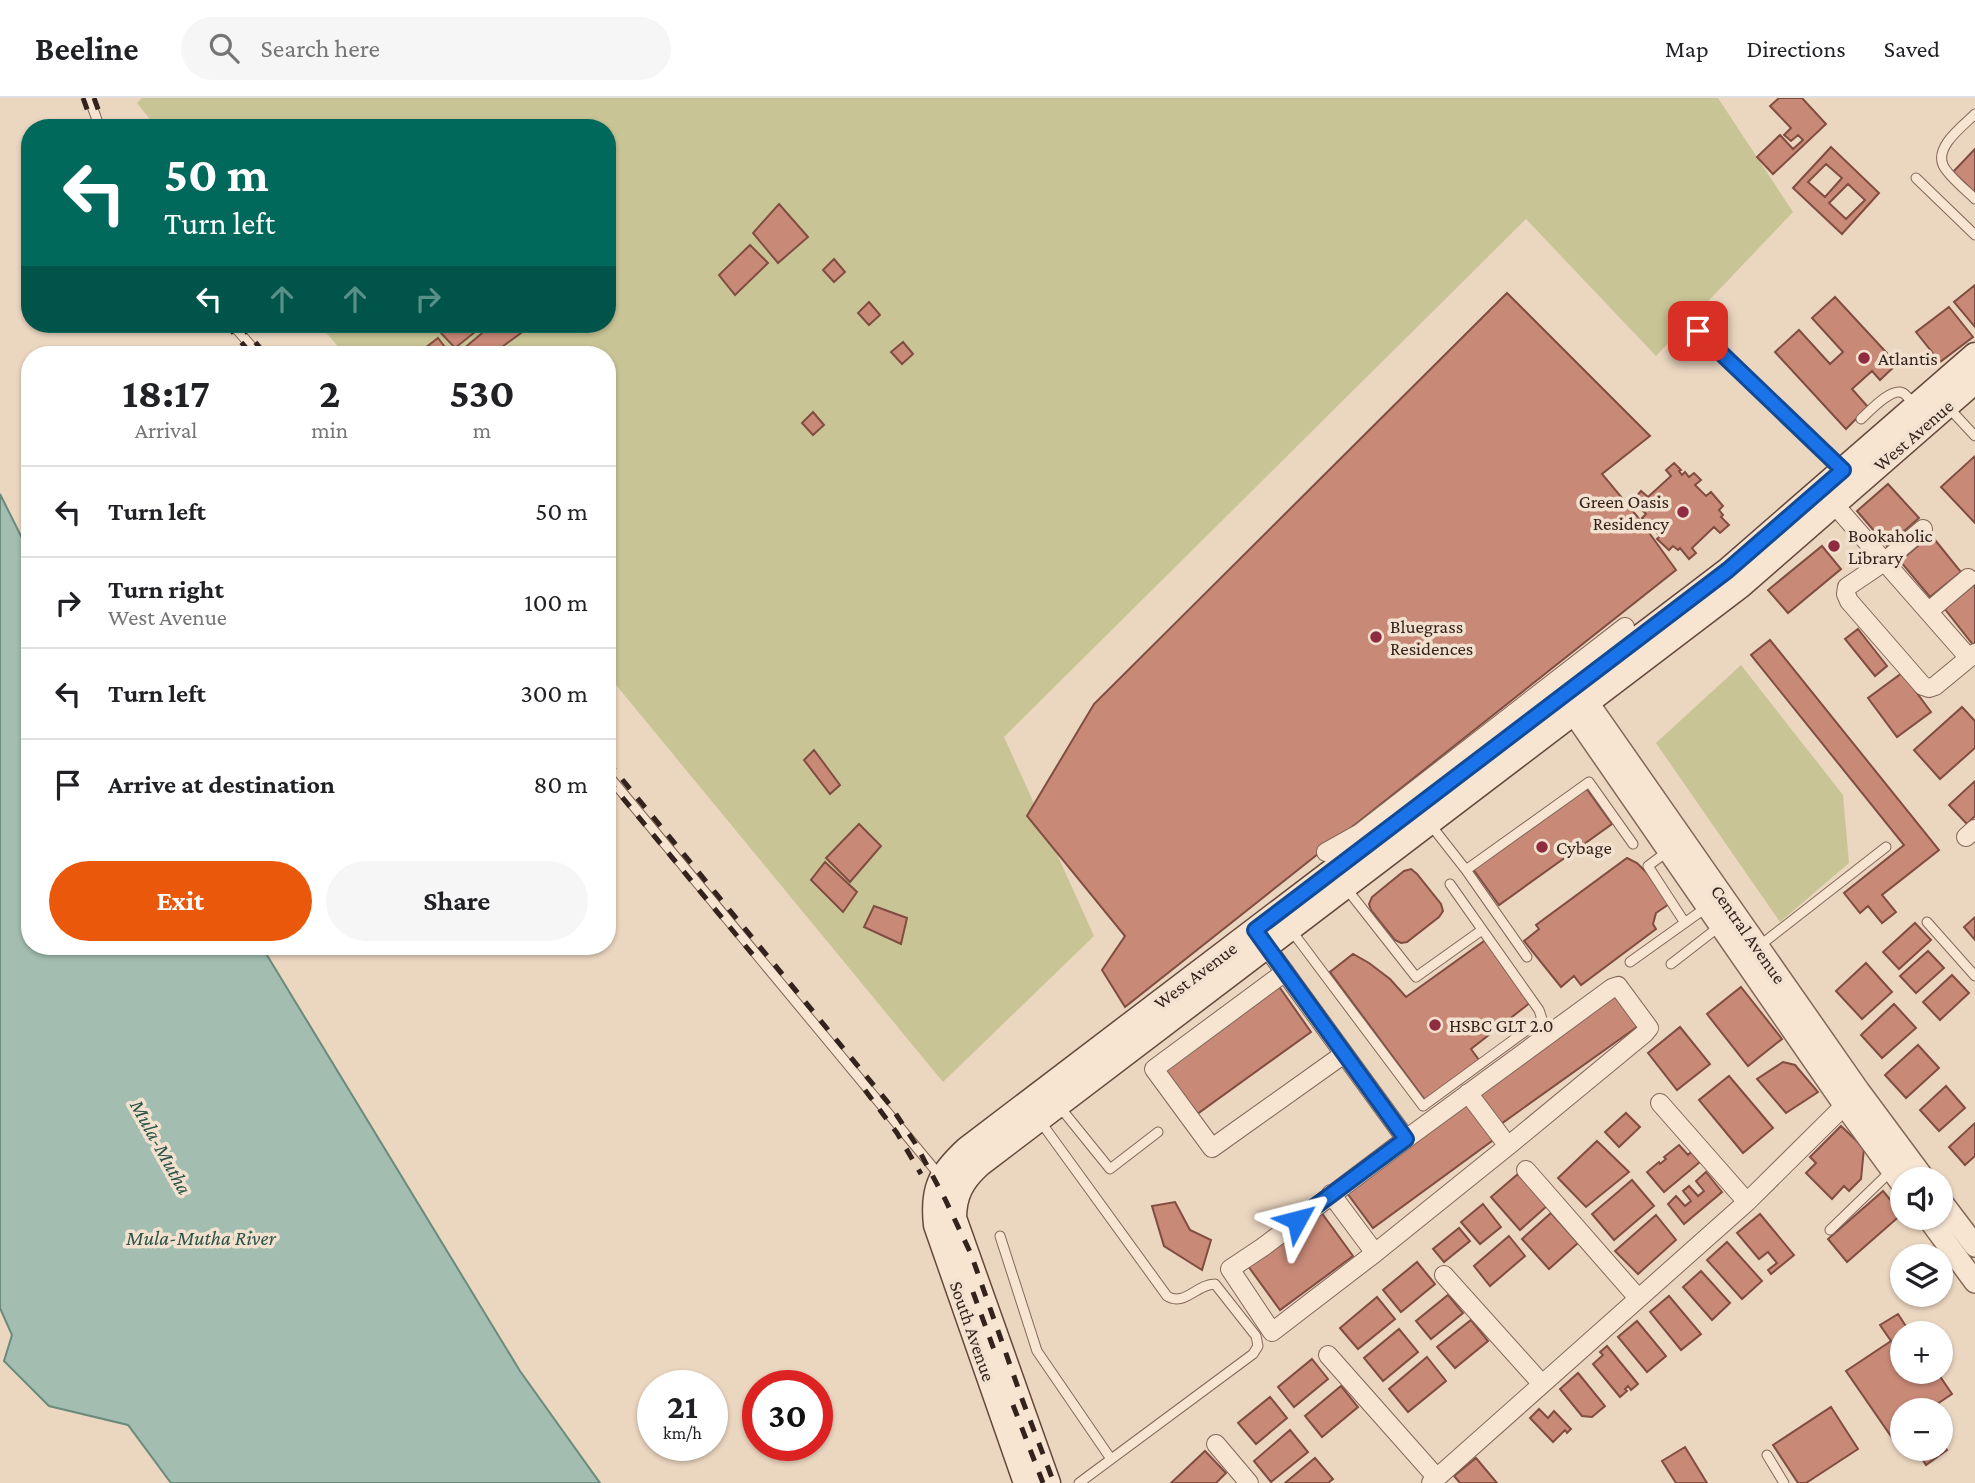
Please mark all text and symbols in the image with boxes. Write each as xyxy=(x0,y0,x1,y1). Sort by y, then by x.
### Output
search box xyxy=(181,17,671,80)
icon: search xyxy=(205,29,243,67)
text: Beeline xyxy=(35,30,139,67)
text: Search here xyxy=(261,34,380,63)
text: Map xyxy=(1665,35,1709,62)
text: Directions xyxy=(1747,35,1846,62)
text: Saved xyxy=(1884,35,1940,62)
icon: left xyxy=(49,147,140,238)
text: 50 m xyxy=(164,147,269,202)
text: Turn left xyxy=(164,205,275,241)
icon: left xyxy=(190,280,228,318)
icon: ahead xyxy=(263,280,301,318)
icon: ahead xyxy=(336,280,374,318)
icon: right xyxy=(409,280,447,318)
pin xyxy=(1668,301,1728,361)
icon: arrive xyxy=(1679,312,1717,350)
place label: Atlantis xyxy=(1878,348,1938,369)
marker: Atlantis xyxy=(1856,350,1872,366)
text: 18:17 xyxy=(122,369,210,416)
text: 2 xyxy=(319,369,340,416)
text: 530 xyxy=(449,369,515,416)
street label: West Avenue xyxy=(1869,395,1957,476)
text: Arrival xyxy=(135,417,197,443)
text: min xyxy=(311,417,348,443)
text: m xyxy=(473,417,491,443)
place label: Green Oasis Residency xyxy=(1579,491,1669,534)
icon: left xyxy=(49,493,87,531)
text: Turn left xyxy=(108,497,206,526)
text: 50 m xyxy=(535,497,588,526)
marker: Green Oasis Residency xyxy=(1675,504,1691,520)
place label: Bookaholic Library xyxy=(1848,525,1933,568)
marker: Bookaholic Library xyxy=(1826,538,1842,554)
text: Turn right xyxy=(108,575,224,604)
icon: right xyxy=(49,584,87,622)
text: 100 m xyxy=(524,588,588,617)
text: West Avenue xyxy=(108,604,227,630)
place label: Bluegrass Residences xyxy=(1390,616,1473,659)
marker: Bluegrass Residences xyxy=(1368,629,1384,645)
icon: left xyxy=(49,675,87,713)
text: Turn left xyxy=(108,679,206,708)
text: 300 m xyxy=(520,679,588,708)
icon: arrive xyxy=(49,766,87,804)
text: Arrive at destination xyxy=(108,770,335,799)
text: 80 m xyxy=(534,770,588,799)
place label: Cybage xyxy=(1556,837,1612,858)
marker: Cybage xyxy=(1534,839,1550,855)
button: Exit xyxy=(49,861,312,941)
button: Share xyxy=(326,861,588,941)
street label: Central Avenue xyxy=(1707,881,1790,988)
street label: West Avenue xyxy=(1150,937,1241,1013)
place label: HSBC GLT 2.0 xyxy=(1449,1015,1553,1036)
marker: HSBC GLT 2.0 xyxy=(1427,1017,1443,1033)
water label: Mula-Mutha xyxy=(125,1095,197,1199)
map controls xyxy=(1890,1167,1953,1461)
button: sound xyxy=(1890,1167,1953,1230)
position arrow xyxy=(1260,1183,1334,1257)
water label: Mula-Mutha River xyxy=(125,1226,277,1250)
button: layers xyxy=(1890,1244,1953,1307)
street label: South Avenue xyxy=(946,1278,999,1384)
button: + xyxy=(1890,1321,1953,1384)
speed limit sign: 30 xyxy=(742,1370,833,1461)
text: 21 xyxy=(667,1387,698,1426)
button: − xyxy=(1890,1398,1953,1461)
text: km/h xyxy=(663,1423,702,1443)

